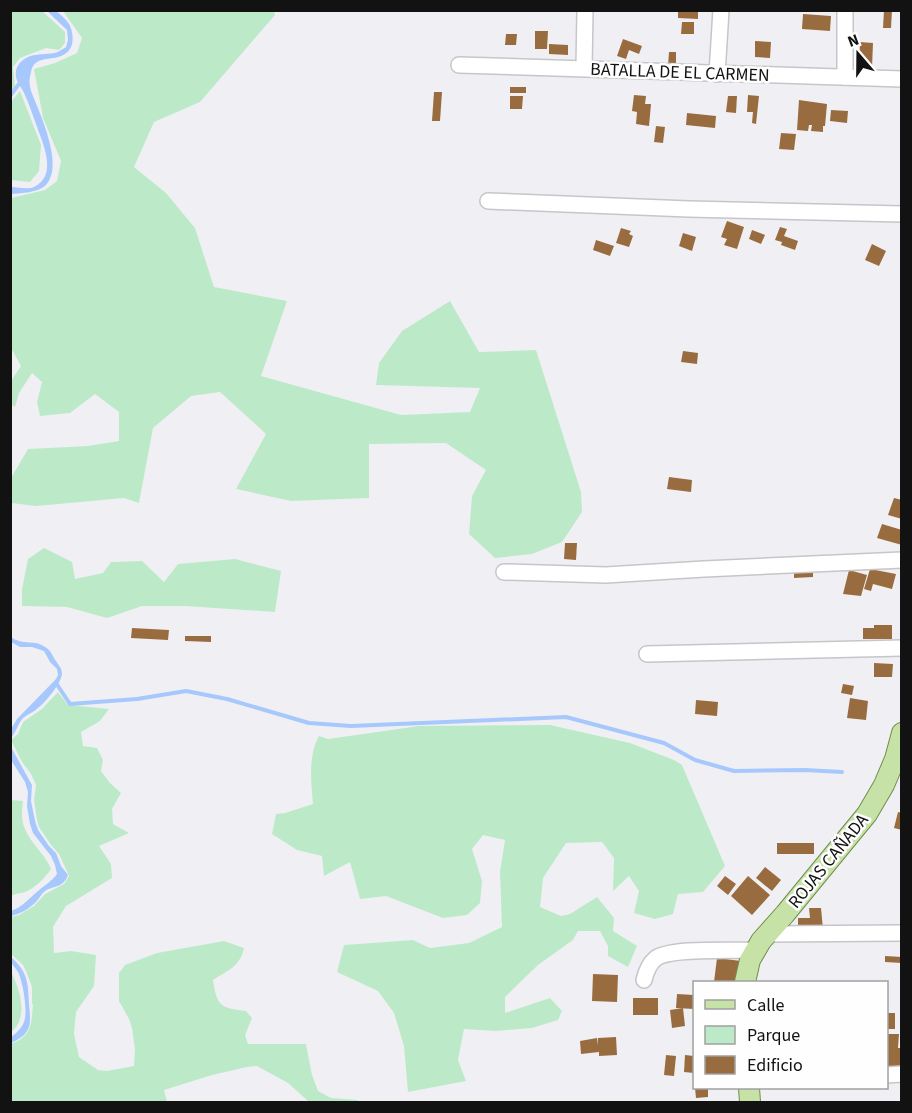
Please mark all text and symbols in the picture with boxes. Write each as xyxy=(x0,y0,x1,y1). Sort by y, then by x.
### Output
north arrow xyxy=(828,24,888,84)
text: N xyxy=(844,29,862,53)
street label: BATALLA DE EL CARMEN xyxy=(590,57,770,88)
street label: ROJAS CAÑADA xyxy=(782,809,874,914)
legend xyxy=(693,981,888,1089)
text: Calle xyxy=(747,993,785,1018)
text: Parque xyxy=(747,1023,800,1048)
text: Edificio xyxy=(747,1053,803,1078)

